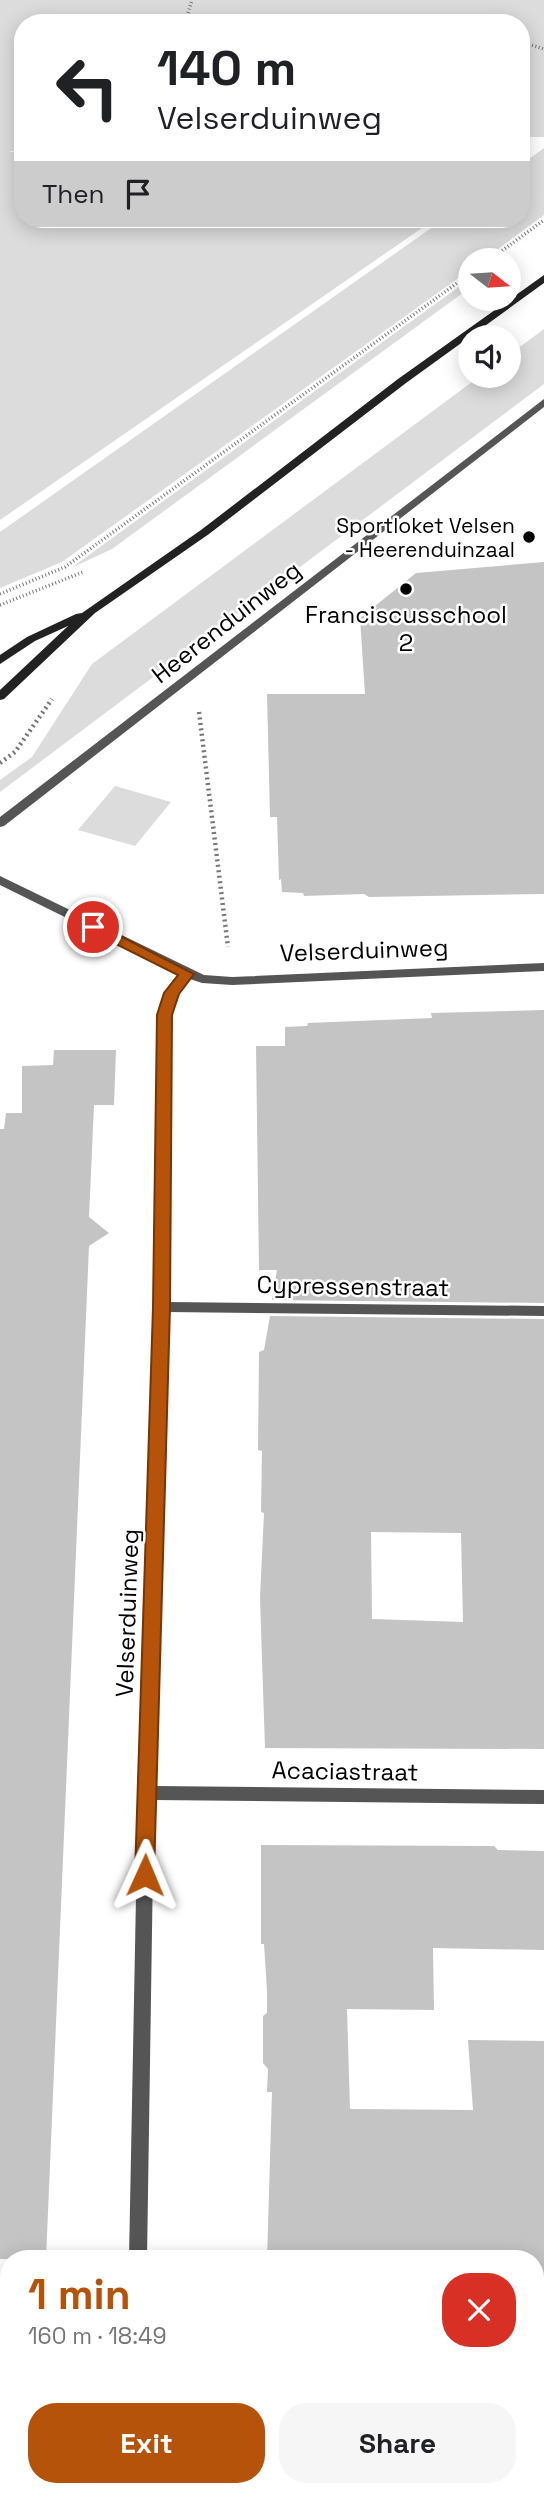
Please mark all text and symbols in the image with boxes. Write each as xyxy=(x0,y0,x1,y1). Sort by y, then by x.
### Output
text: 140 m xyxy=(157,37,296,99)
icon: left xyxy=(42,42,133,133)
text: Velserduinweg xyxy=(157,98,382,138)
icon: arrive xyxy=(119,175,157,213)
text: Then xyxy=(42,177,105,211)
north arrow xyxy=(458,248,522,312)
map controls xyxy=(458,248,521,388)
button: sound xyxy=(458,325,521,388)
place label: Sportloket Velsen - Heerenduinzaal xyxy=(336,512,515,563)
marker: Sportloket Velsen - Heerenduinzaal xyxy=(521,529,537,545)
street label: Heerenduinweg xyxy=(145,554,307,690)
marker: Franciscusschool 2 xyxy=(398,581,414,597)
place label: Franciscusschool 2 xyxy=(305,599,507,658)
pin xyxy=(63,897,123,957)
icon: arrive xyxy=(74,908,112,946)
street label: Velserduinweg xyxy=(279,932,449,968)
street label: Cypressenstraat xyxy=(256,1269,450,1303)
street label: Velserduinweg xyxy=(109,1528,145,1698)
street label: Acaciastraat xyxy=(271,1754,419,1788)
position arrow xyxy=(108,1838,182,1912)
text: 1 min xyxy=(28,2268,131,2321)
button: close xyxy=(442,2273,516,2347)
text: 160 m · 18:49 xyxy=(28,2321,166,2351)
button: Exit xyxy=(28,2403,265,2483)
button: Share xyxy=(279,2403,516,2483)

